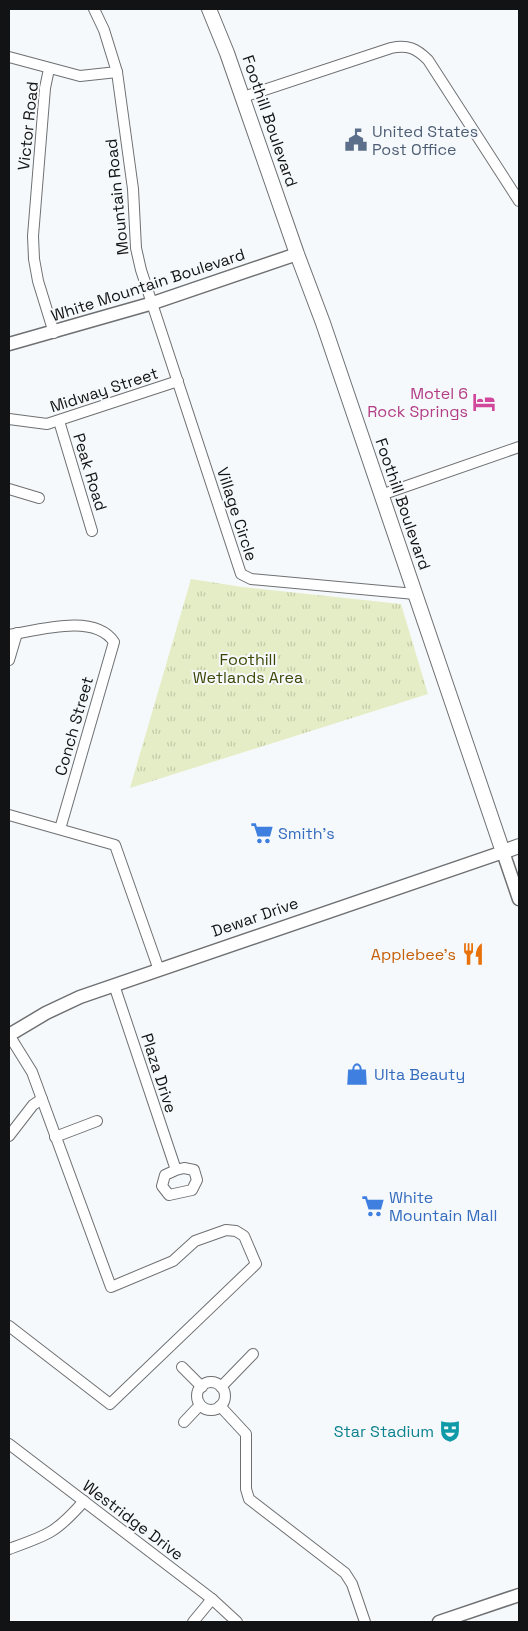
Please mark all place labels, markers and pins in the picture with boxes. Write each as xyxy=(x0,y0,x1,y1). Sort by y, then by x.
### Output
place label: United States Post Office xyxy=(372,121,478,160)
public building icon: United States Post Office xyxy=(343,127,369,153)
place label: Motel 6 Rock Springs xyxy=(367,383,468,422)
hotel icon: Motel 6 Rock Springs xyxy=(471,389,497,415)
supermarket icon: Smith's xyxy=(249,820,275,846)
place label: Smith's xyxy=(278,823,335,844)
restaurant icon: Applebee's xyxy=(460,941,486,967)
place label: Applebee's xyxy=(371,944,456,965)
shop icon: Ulta Beauty xyxy=(344,1061,370,1087)
place label: Ulta Beauty xyxy=(374,1064,465,1085)
place label: White Mountain Mall xyxy=(389,1187,497,1226)
supermarket icon: White Mountain Mall xyxy=(360,1193,386,1219)
theatre icon: Star Stadium xyxy=(437,1418,463,1444)
place label: Star Stadium xyxy=(334,1421,434,1442)

